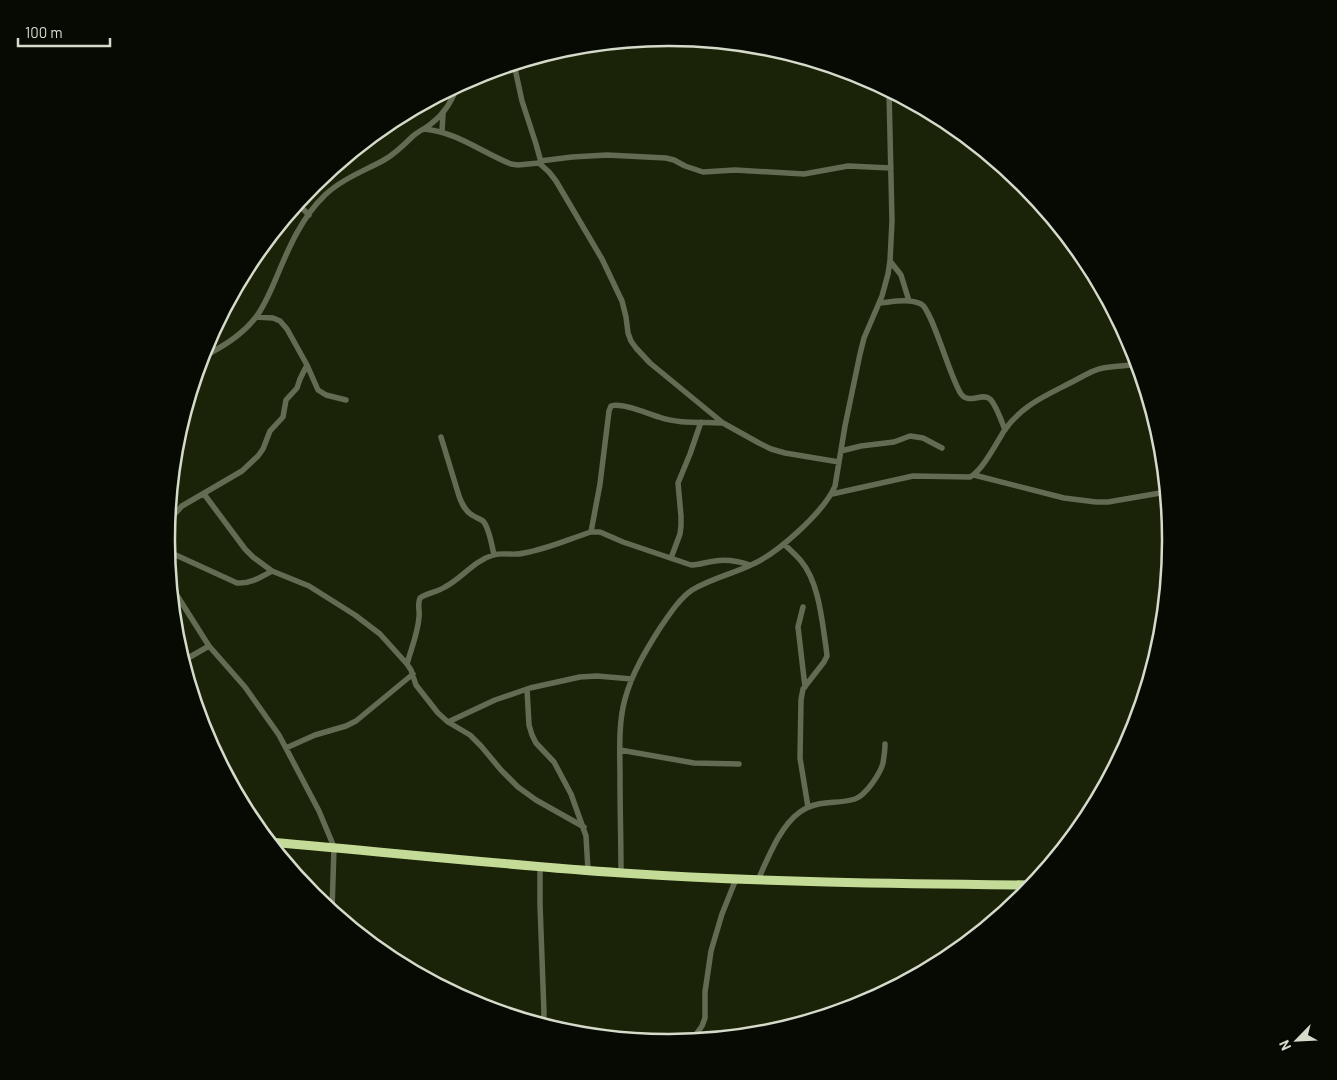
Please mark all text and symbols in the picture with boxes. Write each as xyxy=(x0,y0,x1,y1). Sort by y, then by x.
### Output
scale bar xyxy=(18,15,110,47)
text: 100 m xyxy=(25,23,63,41)
north arrow xyxy=(1272,1015,1322,1065)
text: N xyxy=(1275,1038,1294,1053)

